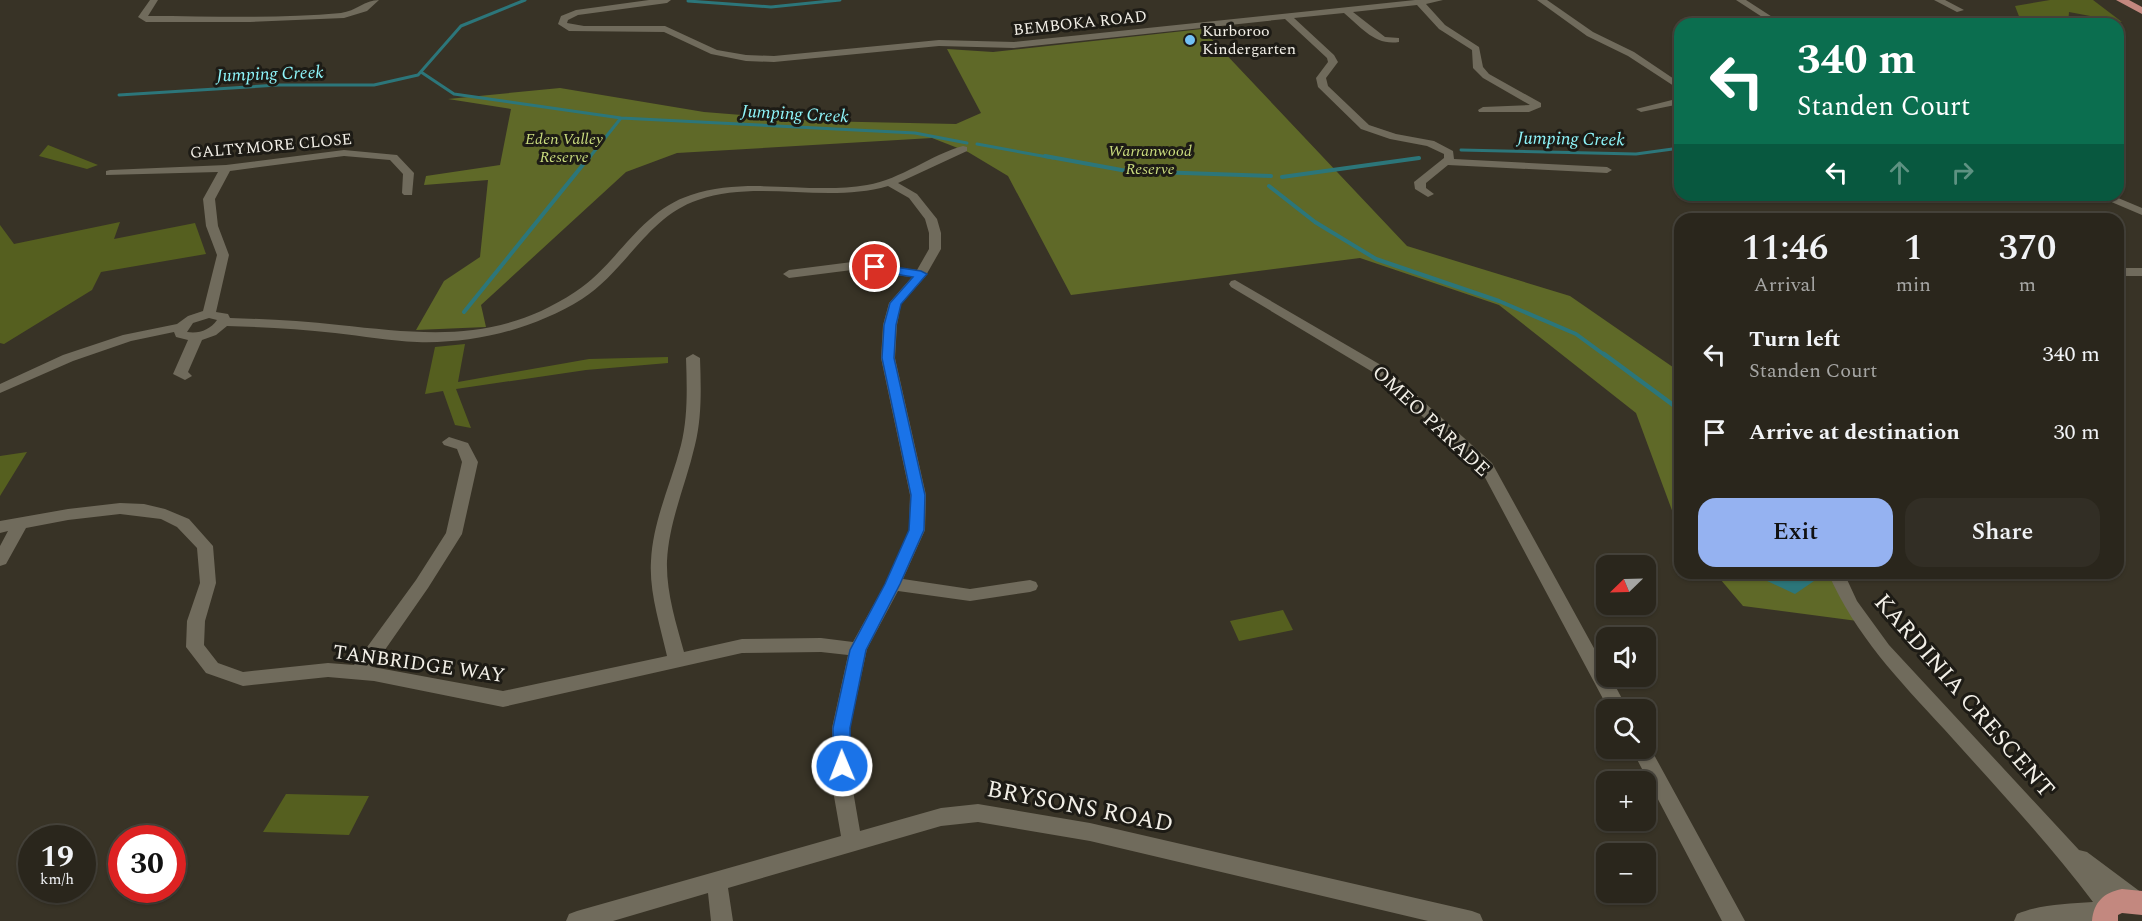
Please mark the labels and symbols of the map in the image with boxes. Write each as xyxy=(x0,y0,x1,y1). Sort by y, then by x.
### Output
street label: BEMBOKA ROAD xyxy=(1012,4,1148,42)
place label: Kurboroo Kindergarten xyxy=(1202,19,1296,61)
marker: Kurboroo Kindergarten xyxy=(1183,33,1197,47)
water label: Jumping Creek xyxy=(214,59,325,89)
water label: Jumping Creek xyxy=(739,98,850,130)
water label: Jumping Creek xyxy=(1515,125,1626,153)
street label: GALTYMORE CLOSE xyxy=(189,127,353,165)
park label: Eden Valley Reserve xyxy=(525,127,603,169)
park label: Warranwood Reserve xyxy=(1108,139,1192,181)
pin xyxy=(849,241,900,292)
street label: OMEO PARADE xyxy=(1365,358,1497,484)
north arrow xyxy=(1596,555,1656,615)
street label: KARDINIA CRESCENT xyxy=(1865,586,2063,806)
street label: TANBRIDGE WAY xyxy=(331,637,507,691)
position arrow xyxy=(810,734,874,798)
street label: BRYSONS ROAD xyxy=(984,771,1176,843)
speed limit sign: 30 xyxy=(108,825,186,903)

